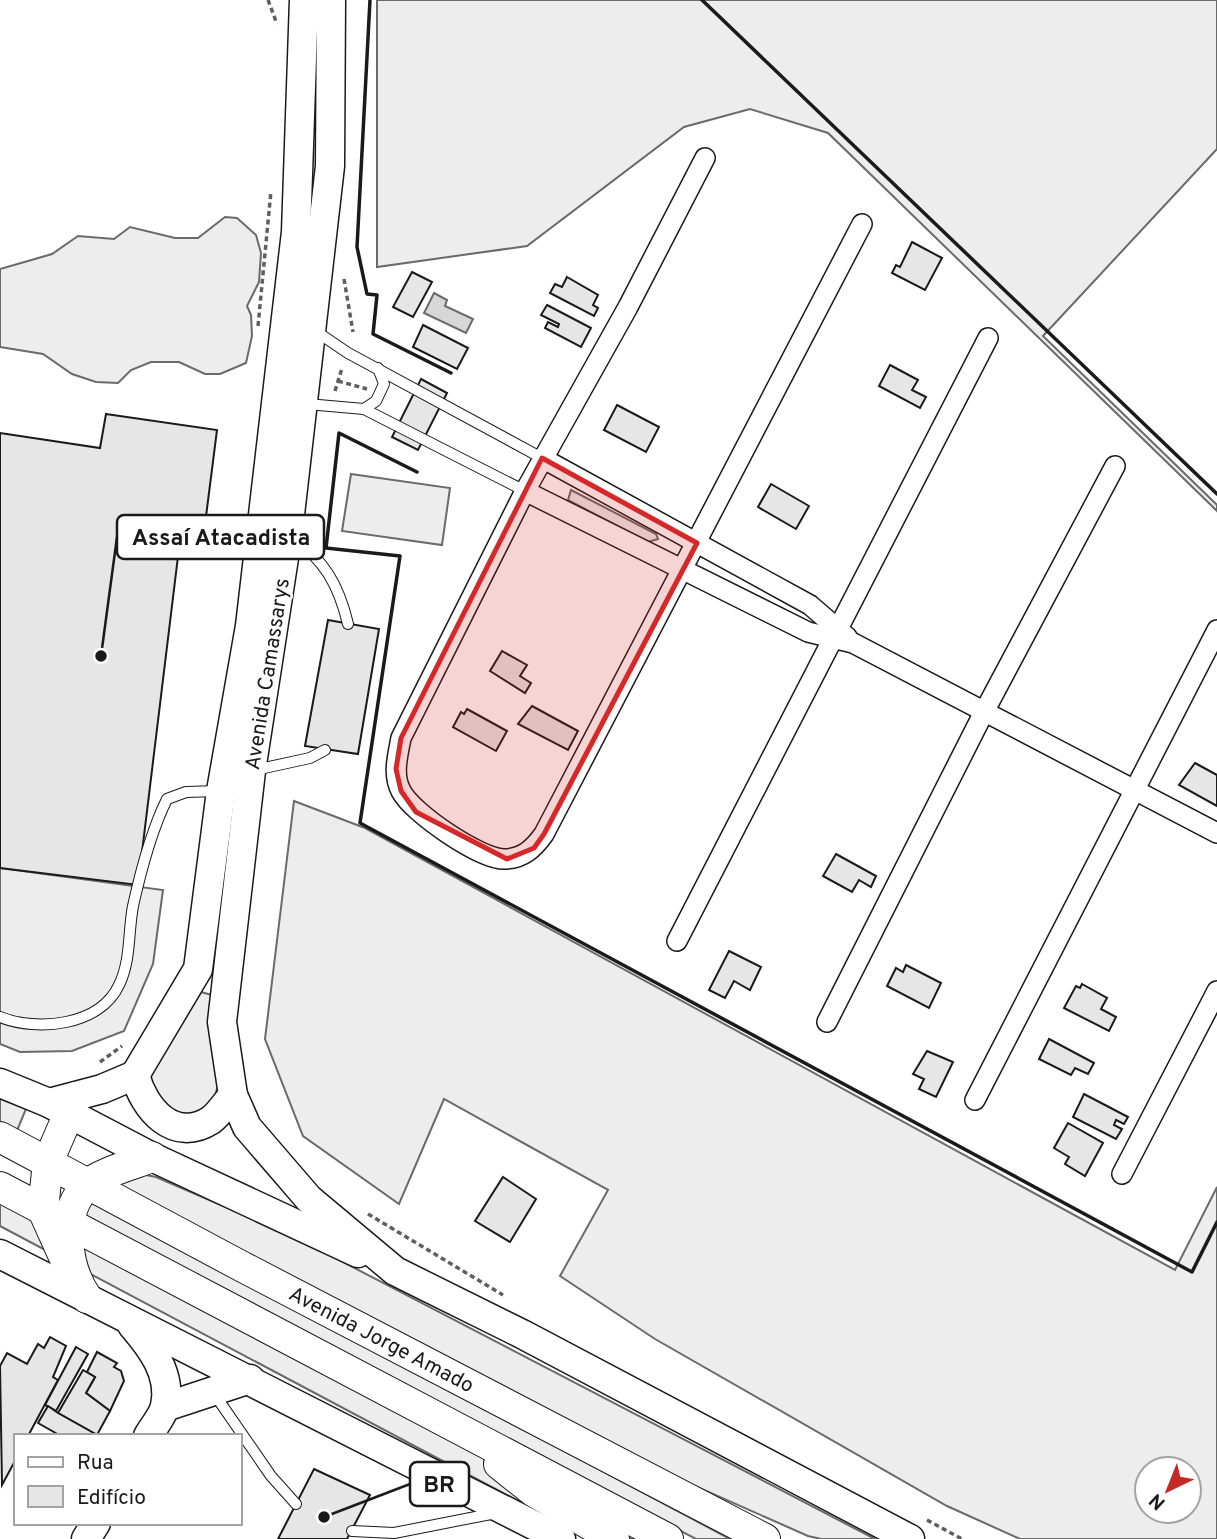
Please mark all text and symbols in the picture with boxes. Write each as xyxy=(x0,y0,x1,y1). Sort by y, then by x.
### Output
callout: Assaí Atacadista xyxy=(117,515,324,559)
text: Assaí Atacadista xyxy=(132,525,310,554)
street label: Avenida Camassarys xyxy=(240,576,297,772)
street label: Avenida Jorge Amado xyxy=(284,1281,478,1400)
legend xyxy=(14,1434,242,1525)
text: Rua xyxy=(77,1450,114,1477)
north arrow xyxy=(1133,1455,1203,1525)
callout: BR xyxy=(410,1462,469,1506)
text: BR xyxy=(423,1472,455,1501)
text: Edifício xyxy=(77,1485,146,1512)
text: N xyxy=(1145,1488,1171,1514)

